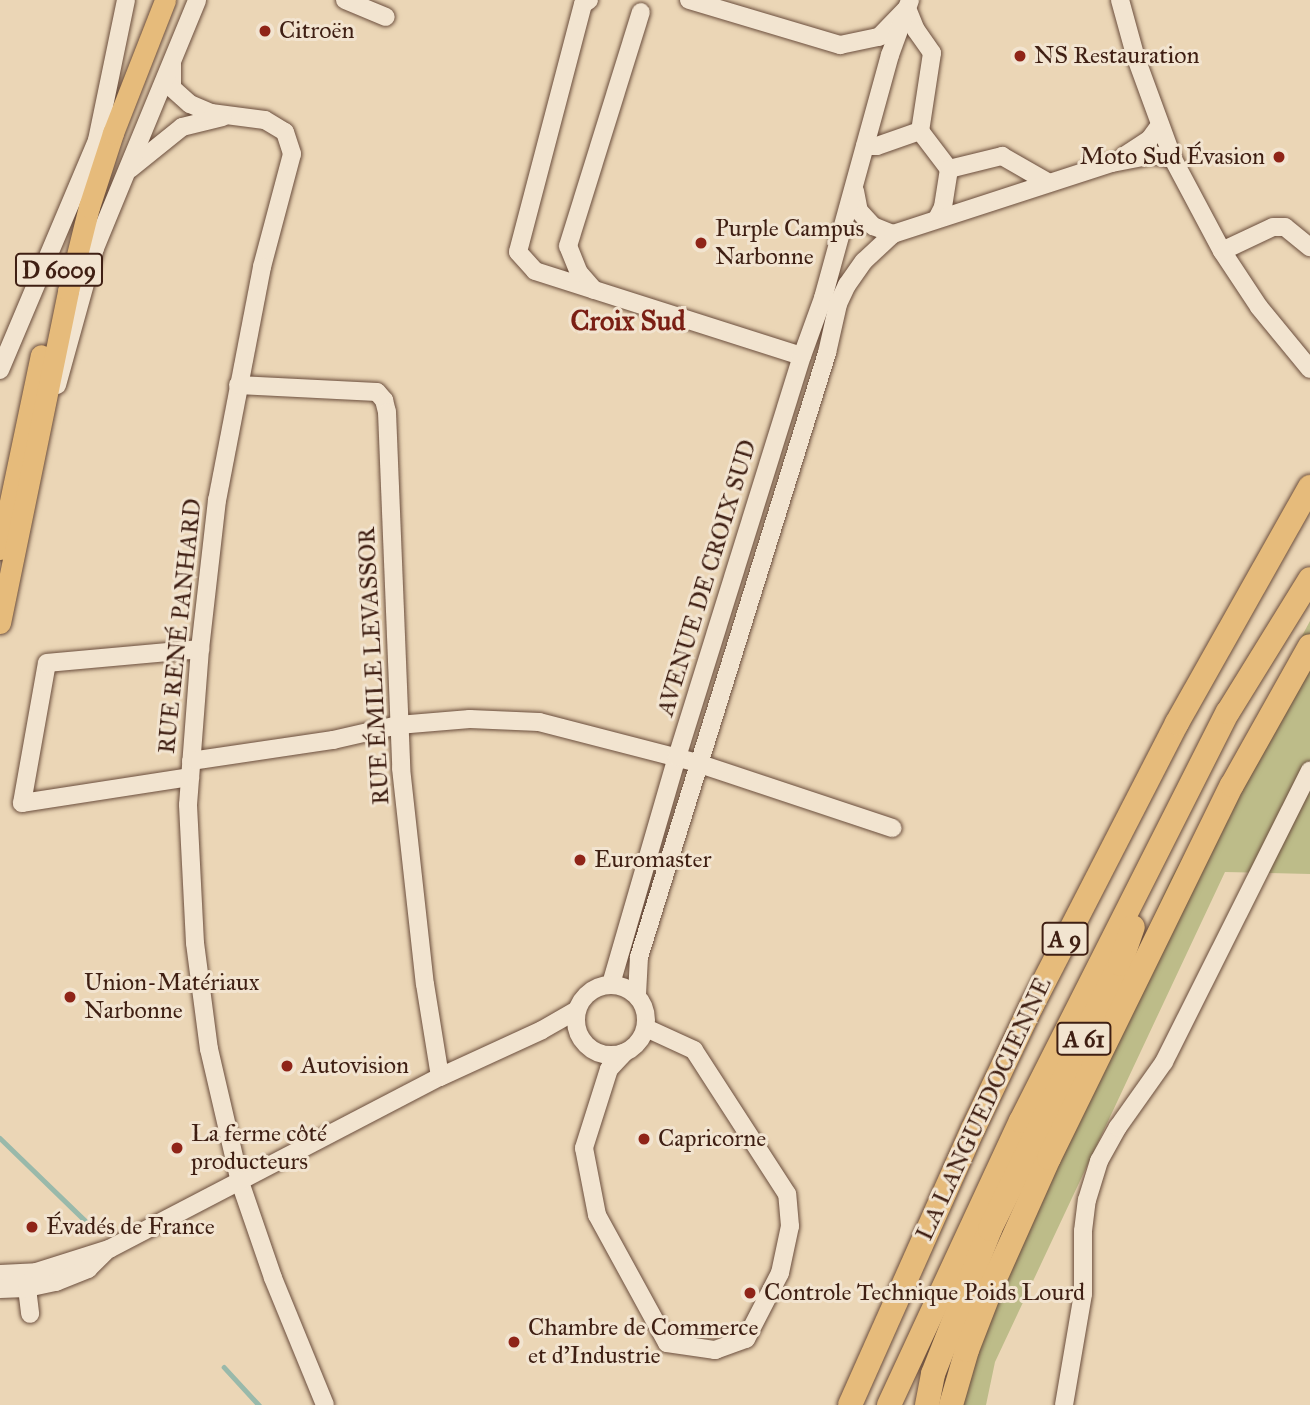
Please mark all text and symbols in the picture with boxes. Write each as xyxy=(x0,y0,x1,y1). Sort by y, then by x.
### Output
place label: Citroën xyxy=(279,17,354,45)
marker: Citroën xyxy=(257,23,273,39)
place label: NS Restauration xyxy=(1034,42,1199,70)
marker: NS Restauration xyxy=(1012,48,1028,64)
place label: Moto Sud Évasion xyxy=(1080,143,1265,171)
marker: Moto Sud Évasion xyxy=(1271,149,1287,165)
place label: Purple Campus Narbonne xyxy=(715,215,864,271)
marker: Purple Campus Narbonne xyxy=(693,235,709,251)
road number: D 6009 xyxy=(14,250,104,290)
district label: Croix Sud xyxy=(570,304,686,338)
street label: AVENUE DE CROIX SUD xyxy=(651,436,763,720)
street label: RUE RENÉ PANHARD xyxy=(152,497,208,755)
street label: RUE ÉMILE LEVASSOR xyxy=(352,526,396,806)
place label: Euromaster xyxy=(594,846,712,874)
marker: Euromaster xyxy=(572,852,588,868)
road number: A 9 xyxy=(1040,920,1090,958)
place label: Union-Matériaux Narbonne xyxy=(84,969,260,1025)
street label: LA LANGUEDOCIENNE xyxy=(910,973,1058,1245)
marker: Union-Matériaux Narbonne xyxy=(62,989,78,1005)
road number: A 61 xyxy=(1056,1020,1112,1058)
place label: Autovision xyxy=(301,1052,409,1080)
marker: Autovision xyxy=(279,1058,295,1074)
place label: La ferme côté producteurs xyxy=(191,1120,327,1176)
place label: Capricorne xyxy=(658,1125,766,1153)
marker: Capricorne xyxy=(636,1131,652,1147)
marker: La ferme côté producteurs xyxy=(169,1140,185,1156)
place label: Évadés de France xyxy=(46,1213,215,1241)
marker: Évadés de France xyxy=(24,1219,40,1235)
place label: Controle Technique Poids Lourd xyxy=(764,1279,1085,1307)
marker: Controle Technique Poids Lourd xyxy=(742,1285,758,1301)
place label: Chambre de Commerce et d'Industrie xyxy=(528,1314,758,1370)
marker: Chambre de Commerce et d'Industrie xyxy=(506,1334,522,1350)

